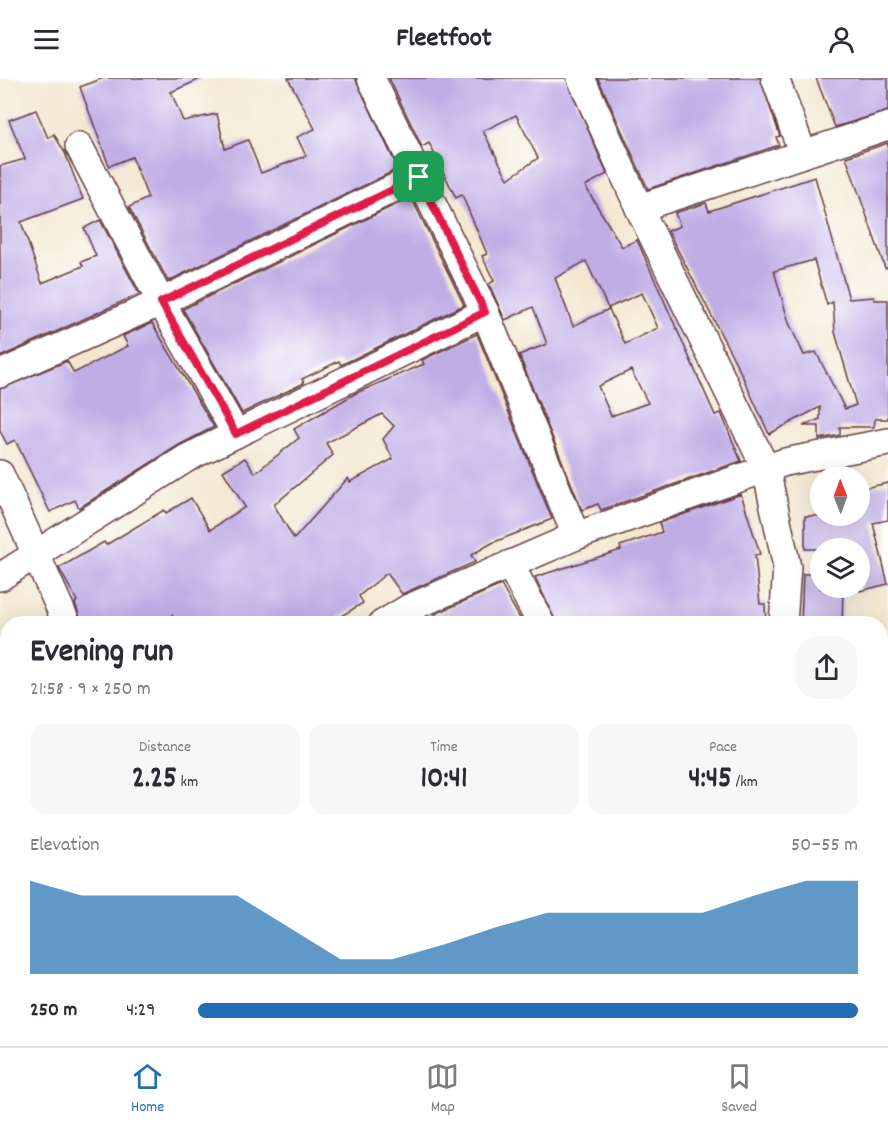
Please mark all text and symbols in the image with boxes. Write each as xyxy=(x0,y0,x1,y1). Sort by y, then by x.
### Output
text: Fleetfoot xyxy=(396,20,492,59)
icon: menu xyxy=(30,23,63,56)
icon: person xyxy=(825,23,858,56)
pin xyxy=(393,151,444,202)
icon: arrive xyxy=(402,160,435,193)
north arrow xyxy=(810,466,870,526)
map controls xyxy=(810,466,870,598)
button: layers xyxy=(810,538,870,598)
text: Evening run xyxy=(30,630,174,677)
button: share xyxy=(795,636,858,699)
text: 21:58 · 9 × 250 m xyxy=(30,676,151,704)
text: Distance xyxy=(139,736,191,759)
text: Time xyxy=(430,736,458,759)
text: Pace xyxy=(709,736,737,759)
text: 2.25 xyxy=(132,759,177,802)
text: 10:41 xyxy=(421,759,467,802)
text: 4:45 xyxy=(688,759,732,802)
text: km xyxy=(177,771,198,794)
text: /km xyxy=(732,771,758,794)
text: Elevation xyxy=(30,832,100,860)
text: 50–55 m xyxy=(791,832,858,860)
text: 250 m xyxy=(30,997,77,1025)
text: 4:29 xyxy=(126,997,156,1025)
tab: Home xyxy=(131,1060,164,1119)
tab: Map xyxy=(426,1060,459,1119)
tab: Saved xyxy=(721,1060,757,1119)

